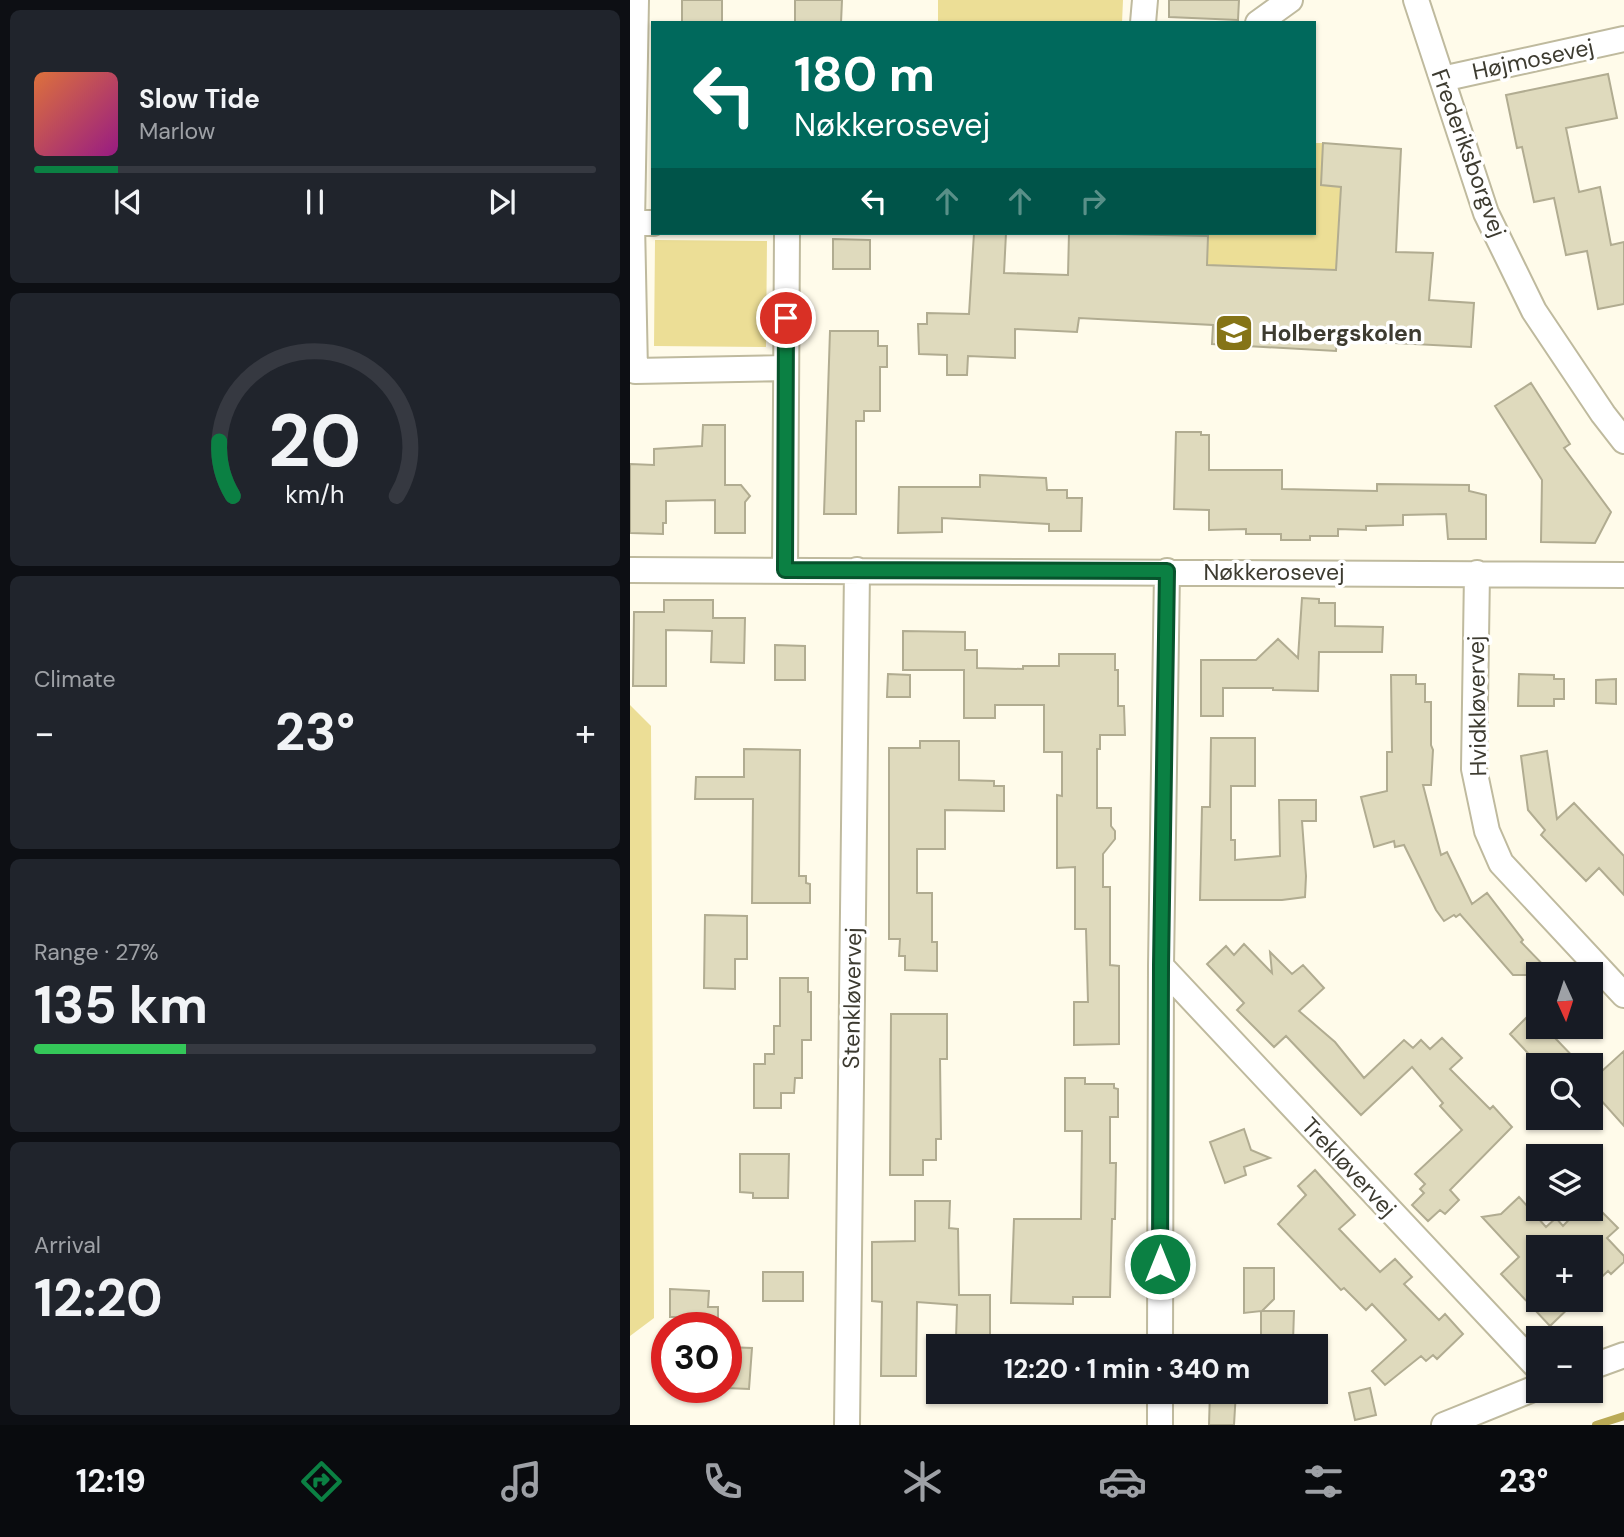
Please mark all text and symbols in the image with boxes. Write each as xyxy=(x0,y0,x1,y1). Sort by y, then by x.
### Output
street label: Højmosevej xyxy=(1469,31,1597,87)
text: 180 m xyxy=(794,42,935,106)
icon: left xyxy=(679,49,770,140)
street label: Frederiksborgvej xyxy=(1425,65,1513,241)
text: Slow Tide xyxy=(139,82,260,116)
text: Nøkkerosevej xyxy=(794,104,990,146)
text: Marlow xyxy=(139,116,215,146)
icon: left xyxy=(855,182,893,220)
icon: ahead xyxy=(928,182,966,220)
icon: ahead xyxy=(1001,182,1039,220)
icon: right xyxy=(1074,182,1112,220)
icon: previous xyxy=(109,183,147,221)
icon: pause xyxy=(296,183,334,221)
icon: next xyxy=(483,183,521,221)
pin xyxy=(756,288,816,348)
icon: arrive xyxy=(767,299,805,337)
school or university icon: Holbergskolen xyxy=(1213,312,1255,354)
place label: Holbergskolen xyxy=(1261,318,1422,348)
text: 20 xyxy=(269,394,361,489)
text: km/h xyxy=(285,477,345,510)
street label: Nøkkerosevej xyxy=(1203,557,1345,587)
street label: Hvidkløvervej xyxy=(1461,635,1493,777)
text: Climate xyxy=(34,664,116,694)
text: 23° xyxy=(275,698,355,766)
text: − xyxy=(34,708,55,758)
text: + xyxy=(575,708,596,758)
street label: Stenkløvervej xyxy=(836,927,868,1069)
text: Range · 27% xyxy=(34,937,159,967)
north arrow xyxy=(1526,962,1603,1040)
map controls xyxy=(1526,962,1603,1403)
text: 135 km xyxy=(34,971,208,1039)
button: search xyxy=(1526,1053,1603,1130)
street label: Trekløvervej xyxy=(1295,1111,1403,1223)
button: layers xyxy=(1526,1144,1603,1221)
position arrow xyxy=(1123,1227,1197,1301)
text: Arrival xyxy=(34,1230,101,1260)
button: + xyxy=(1526,1235,1603,1312)
text: 12:20 xyxy=(34,1264,163,1332)
speed limit sign: 30 xyxy=(651,1312,742,1403)
button: − xyxy=(1526,1326,1603,1403)
text: 12:20 · 1 min · 340 m xyxy=(1004,1352,1250,1386)
icon: directions xyxy=(297,1457,346,1506)
icon: music xyxy=(497,1457,546,1506)
icon: phone xyxy=(698,1457,747,1506)
icon: climate xyxy=(898,1457,947,1506)
icon: car xyxy=(1098,1457,1147,1506)
icon: filters xyxy=(1299,1457,1348,1506)
text: 12:19 xyxy=(76,1460,146,1502)
text: 23° xyxy=(1499,1460,1548,1502)

